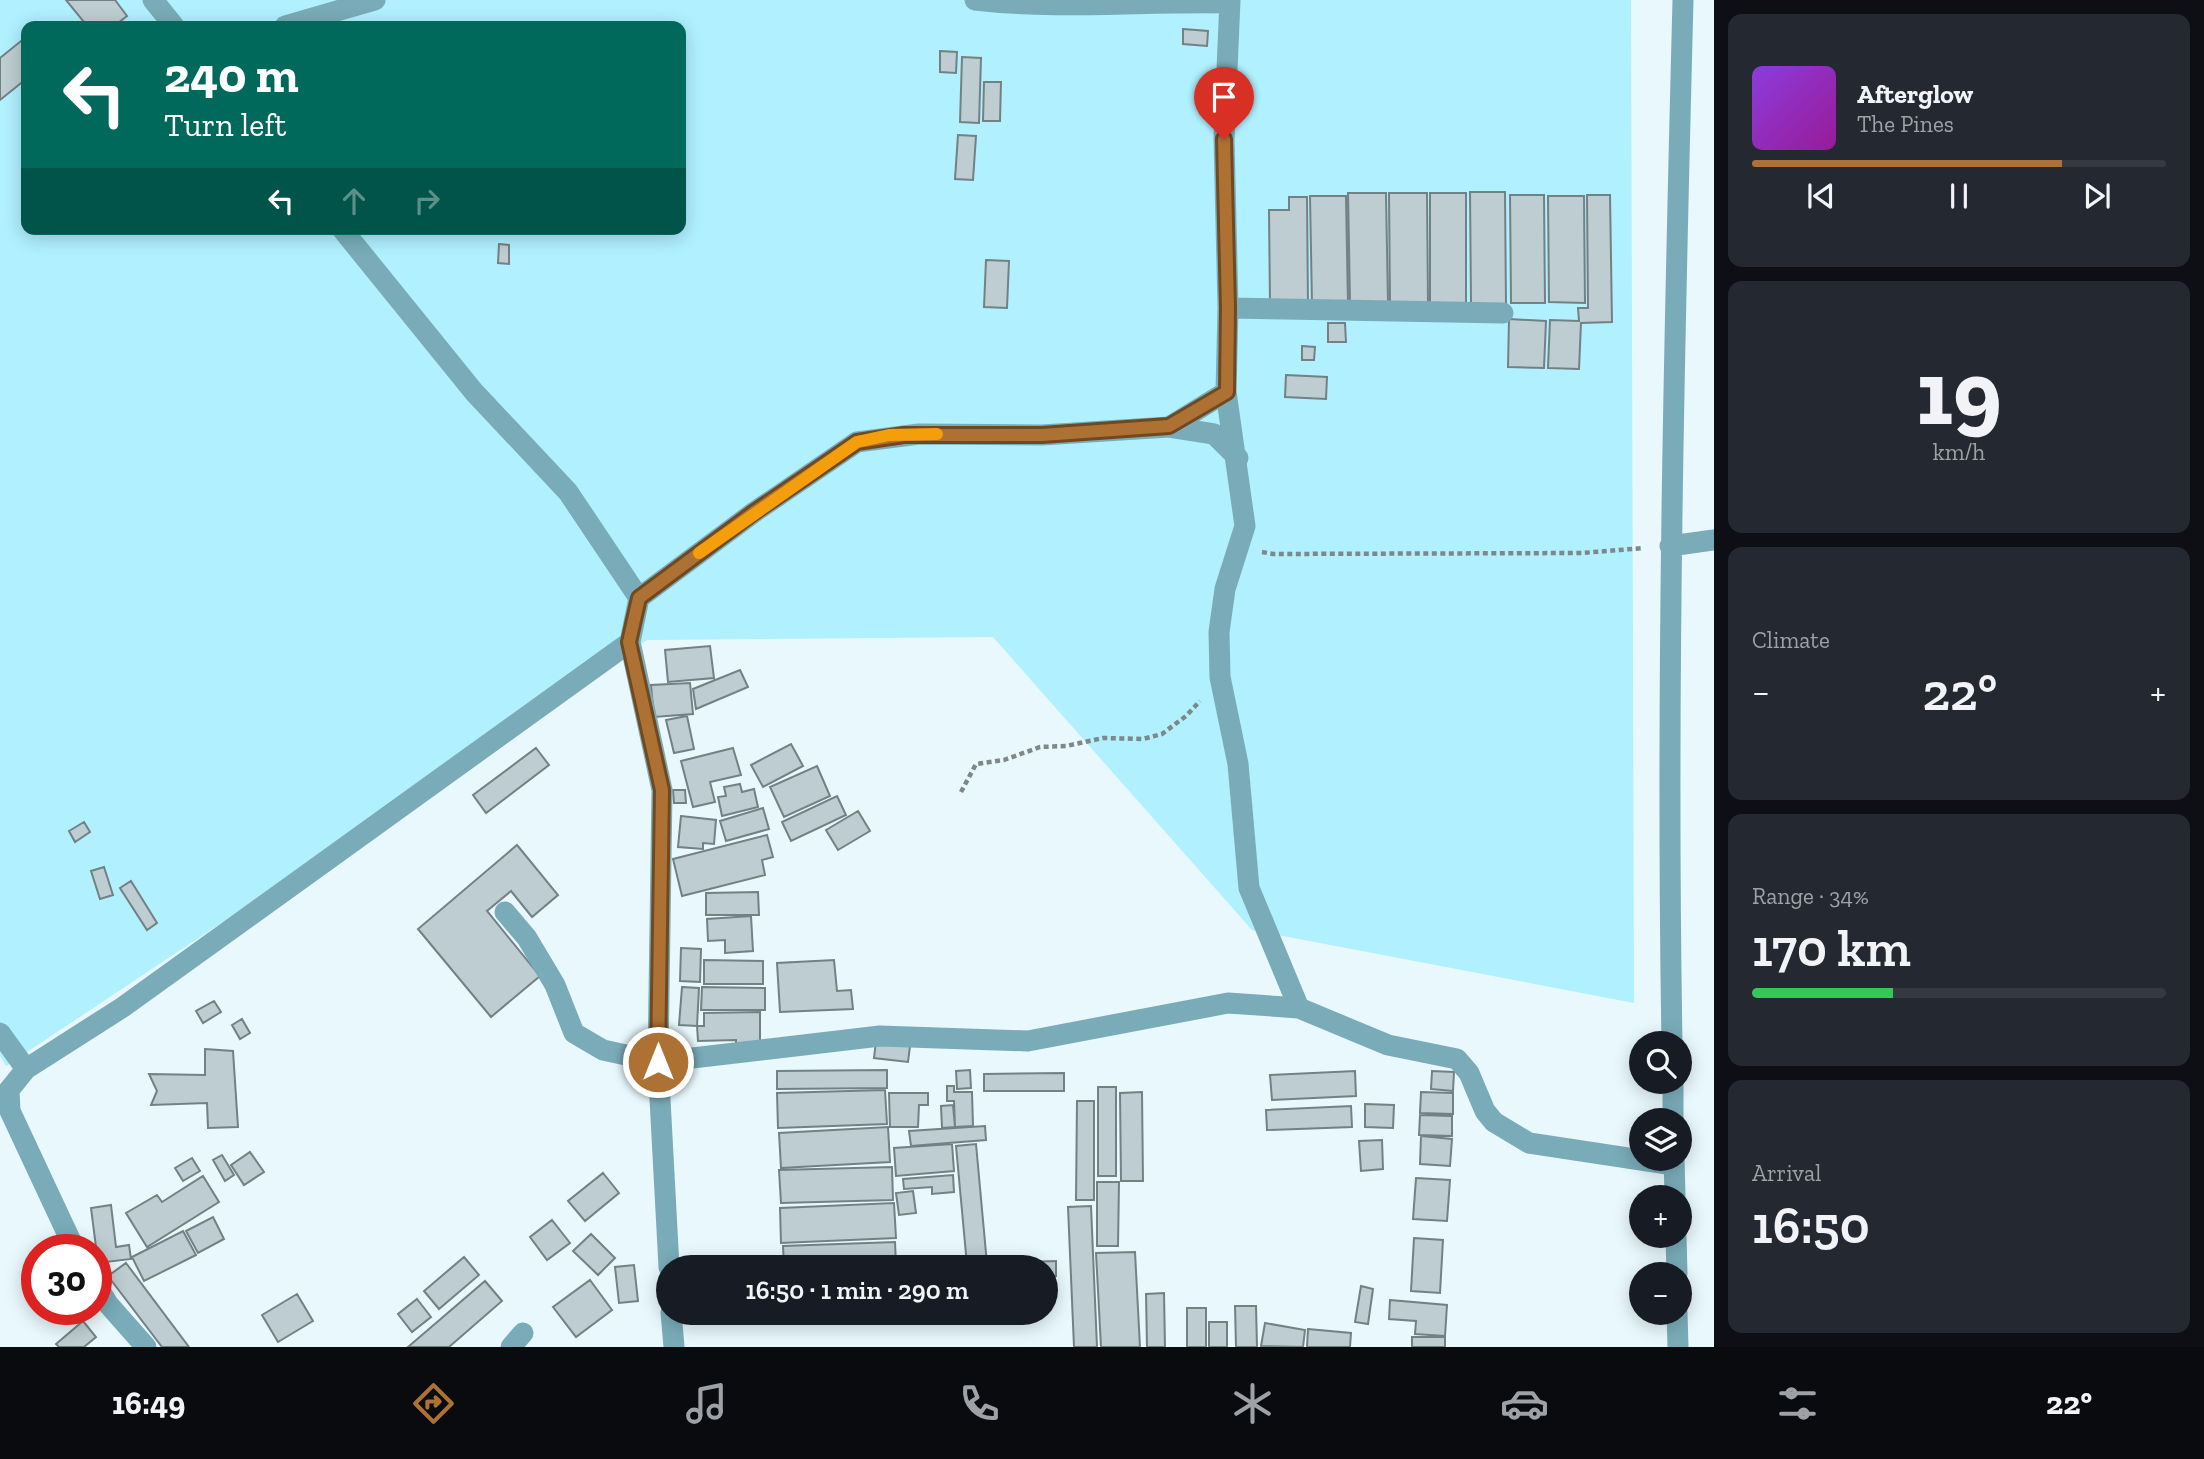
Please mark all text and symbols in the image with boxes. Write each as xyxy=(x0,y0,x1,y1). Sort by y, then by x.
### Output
text: 240 m xyxy=(164,46,299,105)
icon: left xyxy=(49,49,140,140)
pin xyxy=(1194,67,1254,139)
icon: arrive xyxy=(1205,78,1243,116)
text: Afterglow xyxy=(1857,78,1973,110)
text: Turn left xyxy=(164,106,286,144)
text: The Pines xyxy=(1857,110,1954,138)
icon: previous xyxy=(1802,177,1840,215)
icon: pause xyxy=(1940,177,1978,215)
icon: next xyxy=(2078,177,2116,215)
icon: left xyxy=(262,182,300,220)
icon: ahead xyxy=(335,182,373,220)
icon: right xyxy=(408,182,446,220)
text: 19 xyxy=(1916,338,2002,447)
text: km/h xyxy=(1933,438,1985,466)
text: Climate xyxy=(1752,626,1830,654)
text: 22° xyxy=(1923,661,1997,723)
text: − xyxy=(1752,669,1770,715)
text: + xyxy=(2150,669,2166,715)
text: Range · 34% xyxy=(1752,882,1869,910)
text: 170 km xyxy=(1752,917,1911,979)
position arrow xyxy=(621,1025,695,1099)
map controls xyxy=(1629,1031,1692,1325)
button: search xyxy=(1629,1031,1692,1094)
button: layers xyxy=(1629,1108,1692,1171)
text: Arrival xyxy=(1752,1159,1821,1187)
button: + xyxy=(1629,1185,1692,1248)
text: 16:50 xyxy=(1752,1194,1870,1256)
speed limit sign: 30 xyxy=(21,1234,112,1325)
button: − xyxy=(1629,1262,1692,1325)
text: 16:50 · 1 min · 290 m xyxy=(745,1274,969,1306)
icon: directions xyxy=(409,1379,458,1428)
icon: music xyxy=(682,1379,731,1428)
icon: phone xyxy=(955,1379,1004,1428)
icon: climate xyxy=(1228,1379,1277,1428)
icon: car xyxy=(1500,1379,1549,1428)
icon: filters xyxy=(1773,1379,1822,1428)
text: 16:49 xyxy=(112,1384,185,1422)
text: 22° xyxy=(2046,1384,2092,1422)

